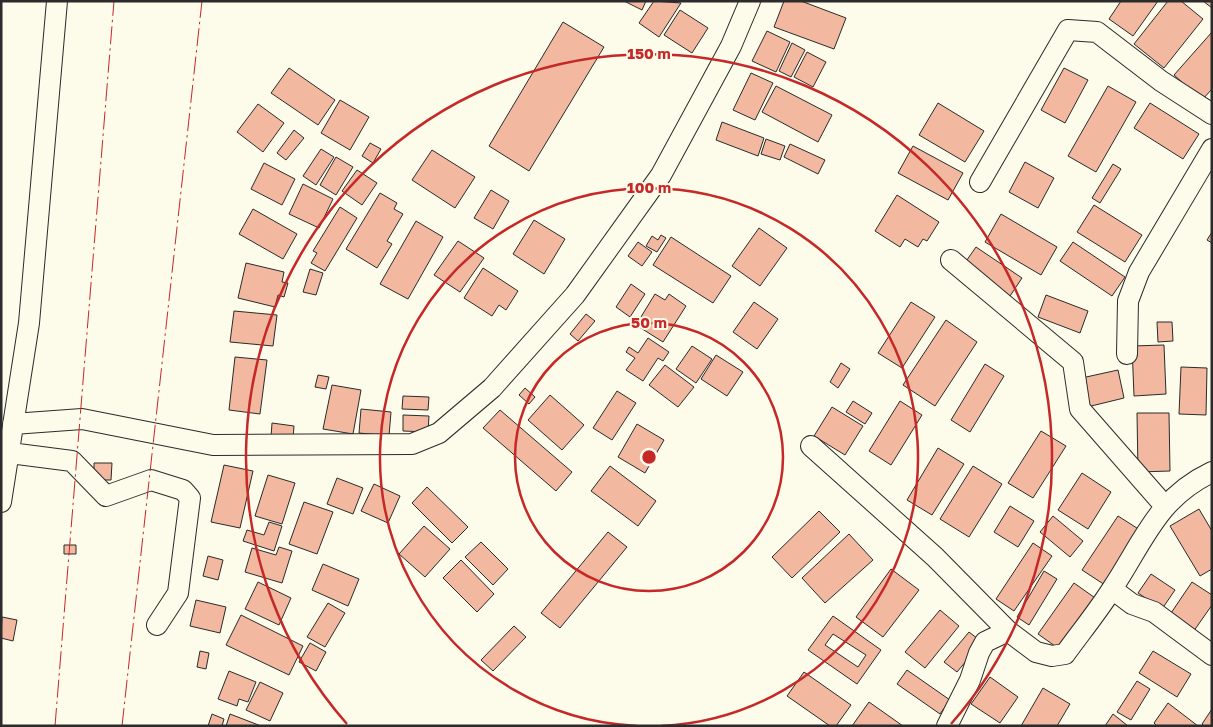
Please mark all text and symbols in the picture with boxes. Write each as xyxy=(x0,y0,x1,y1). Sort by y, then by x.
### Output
text: 150 m xyxy=(627,44,671,62)
text: 100 m xyxy=(627,178,671,196)
text: 50 m xyxy=(631,313,667,331)
centre of rings xyxy=(640,448,658,466)

